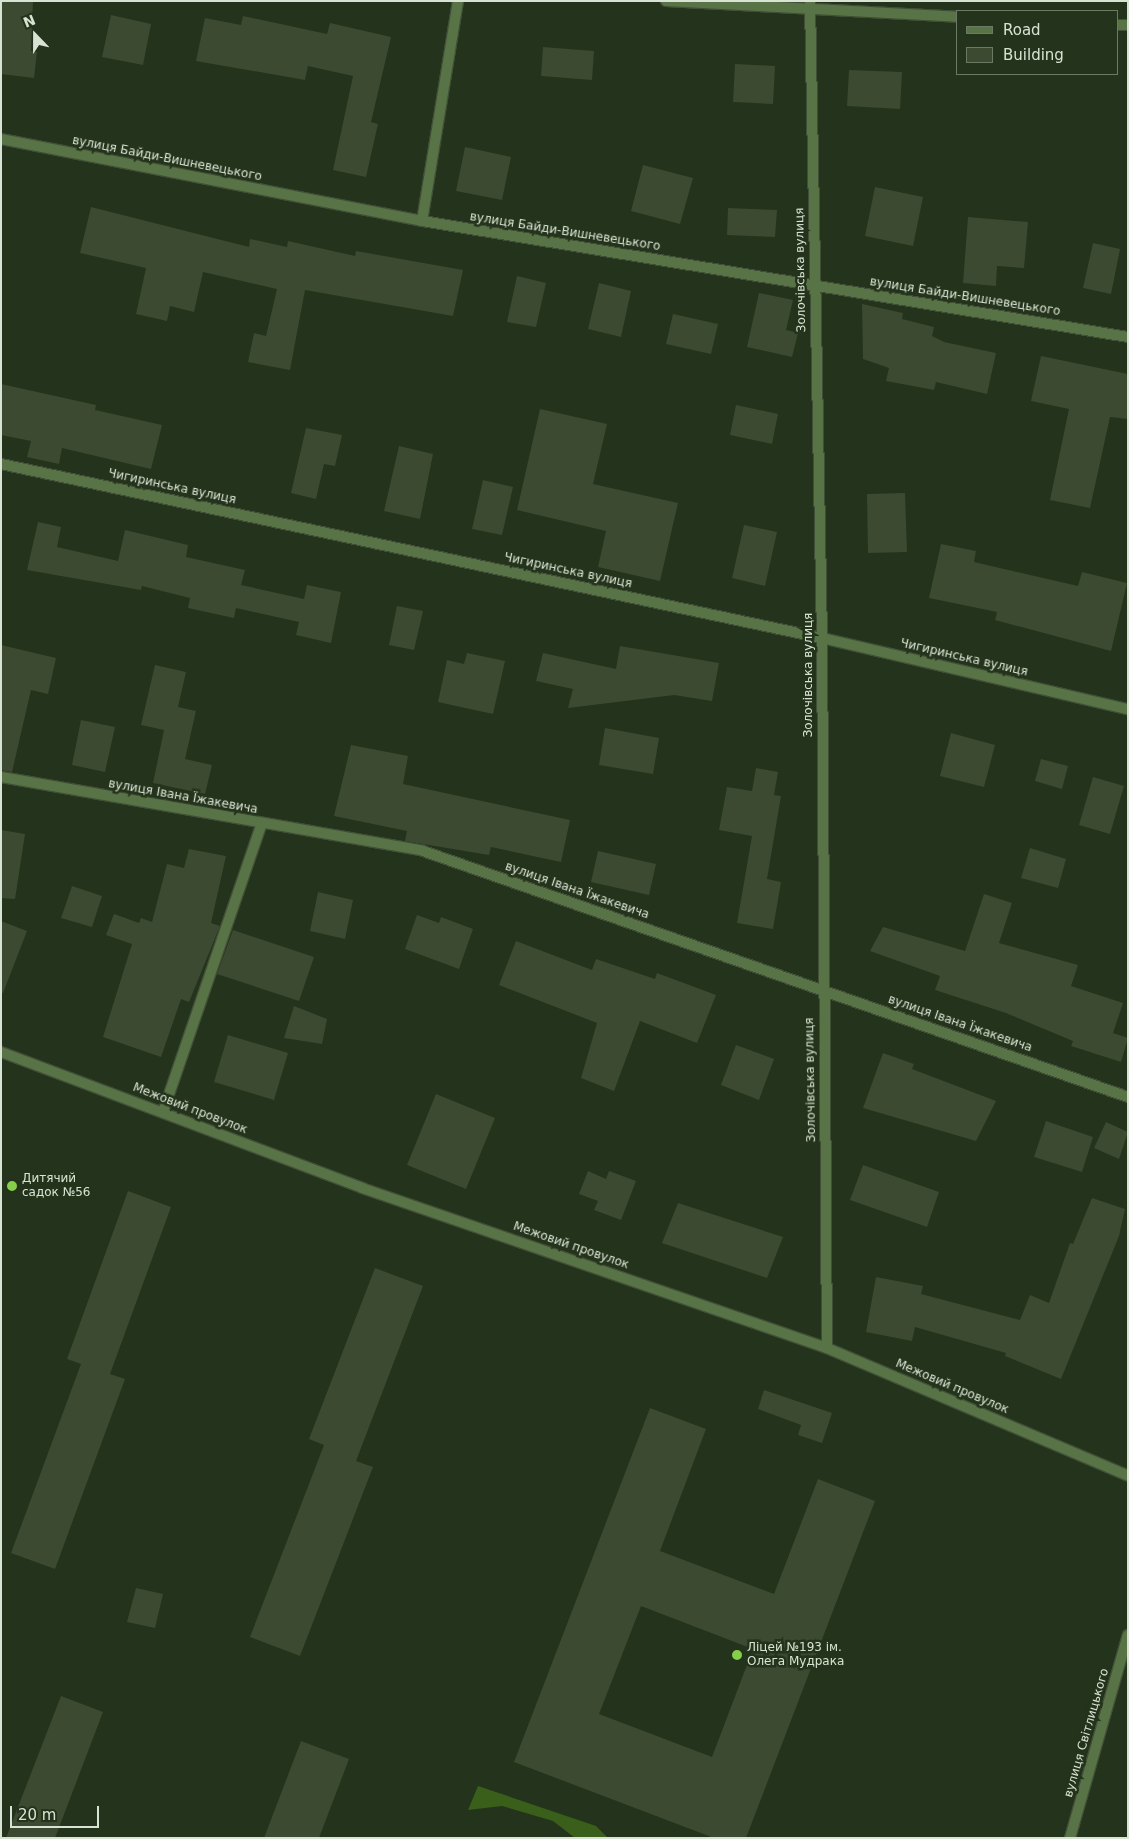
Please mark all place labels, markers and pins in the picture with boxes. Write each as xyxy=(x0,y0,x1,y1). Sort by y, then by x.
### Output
place label: Дитячий садок №56 xyxy=(22,1172,90,1200)
marker: Дитячий садок №56 xyxy=(6,1180,18,1192)
place label: Ліцей №193 ім. Олега Мудрака xyxy=(747,1641,844,1669)
marker: Ліцей №193 ім. Олега Мудрака xyxy=(731,1649,743,1661)

